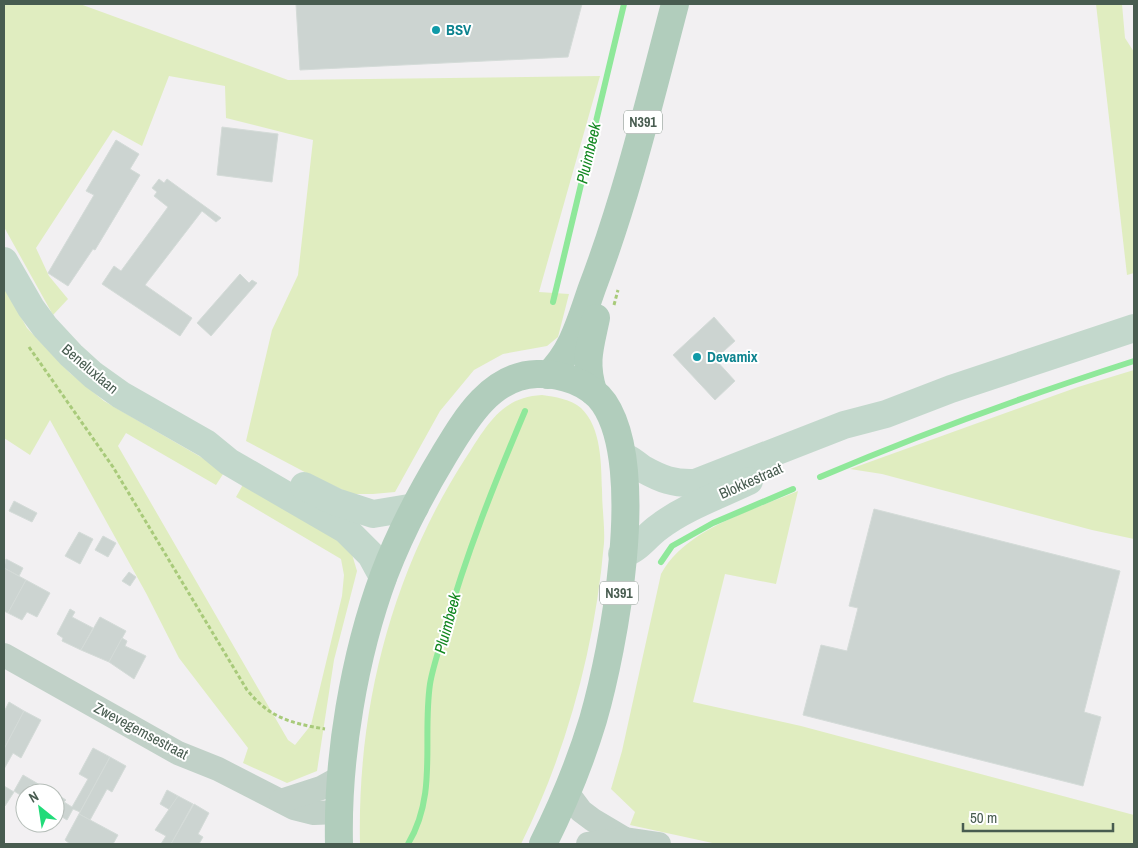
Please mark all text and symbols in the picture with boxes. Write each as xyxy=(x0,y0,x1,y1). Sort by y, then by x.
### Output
place label: BSV xyxy=(446,19,472,40)
marker: BSV xyxy=(430,24,442,36)
road number: N391 xyxy=(624,110,662,134)
water label: Pluimbeek xyxy=(570,120,606,186)
street label: Beneluxlaan xyxy=(58,339,123,398)
place label: Devamix xyxy=(707,346,758,367)
marker: Devamix xyxy=(691,351,703,363)
street label: Blokkestraat xyxy=(716,457,787,504)
road number: N391 xyxy=(600,582,638,604)
water label: Pluimbeek xyxy=(428,590,466,656)
street label: Zwevegemsestraat xyxy=(90,697,193,764)
north arrow xyxy=(15,783,65,833)
text: N xyxy=(25,787,42,807)
scale bar xyxy=(963,800,1113,832)
text: 50 m xyxy=(970,807,997,828)

